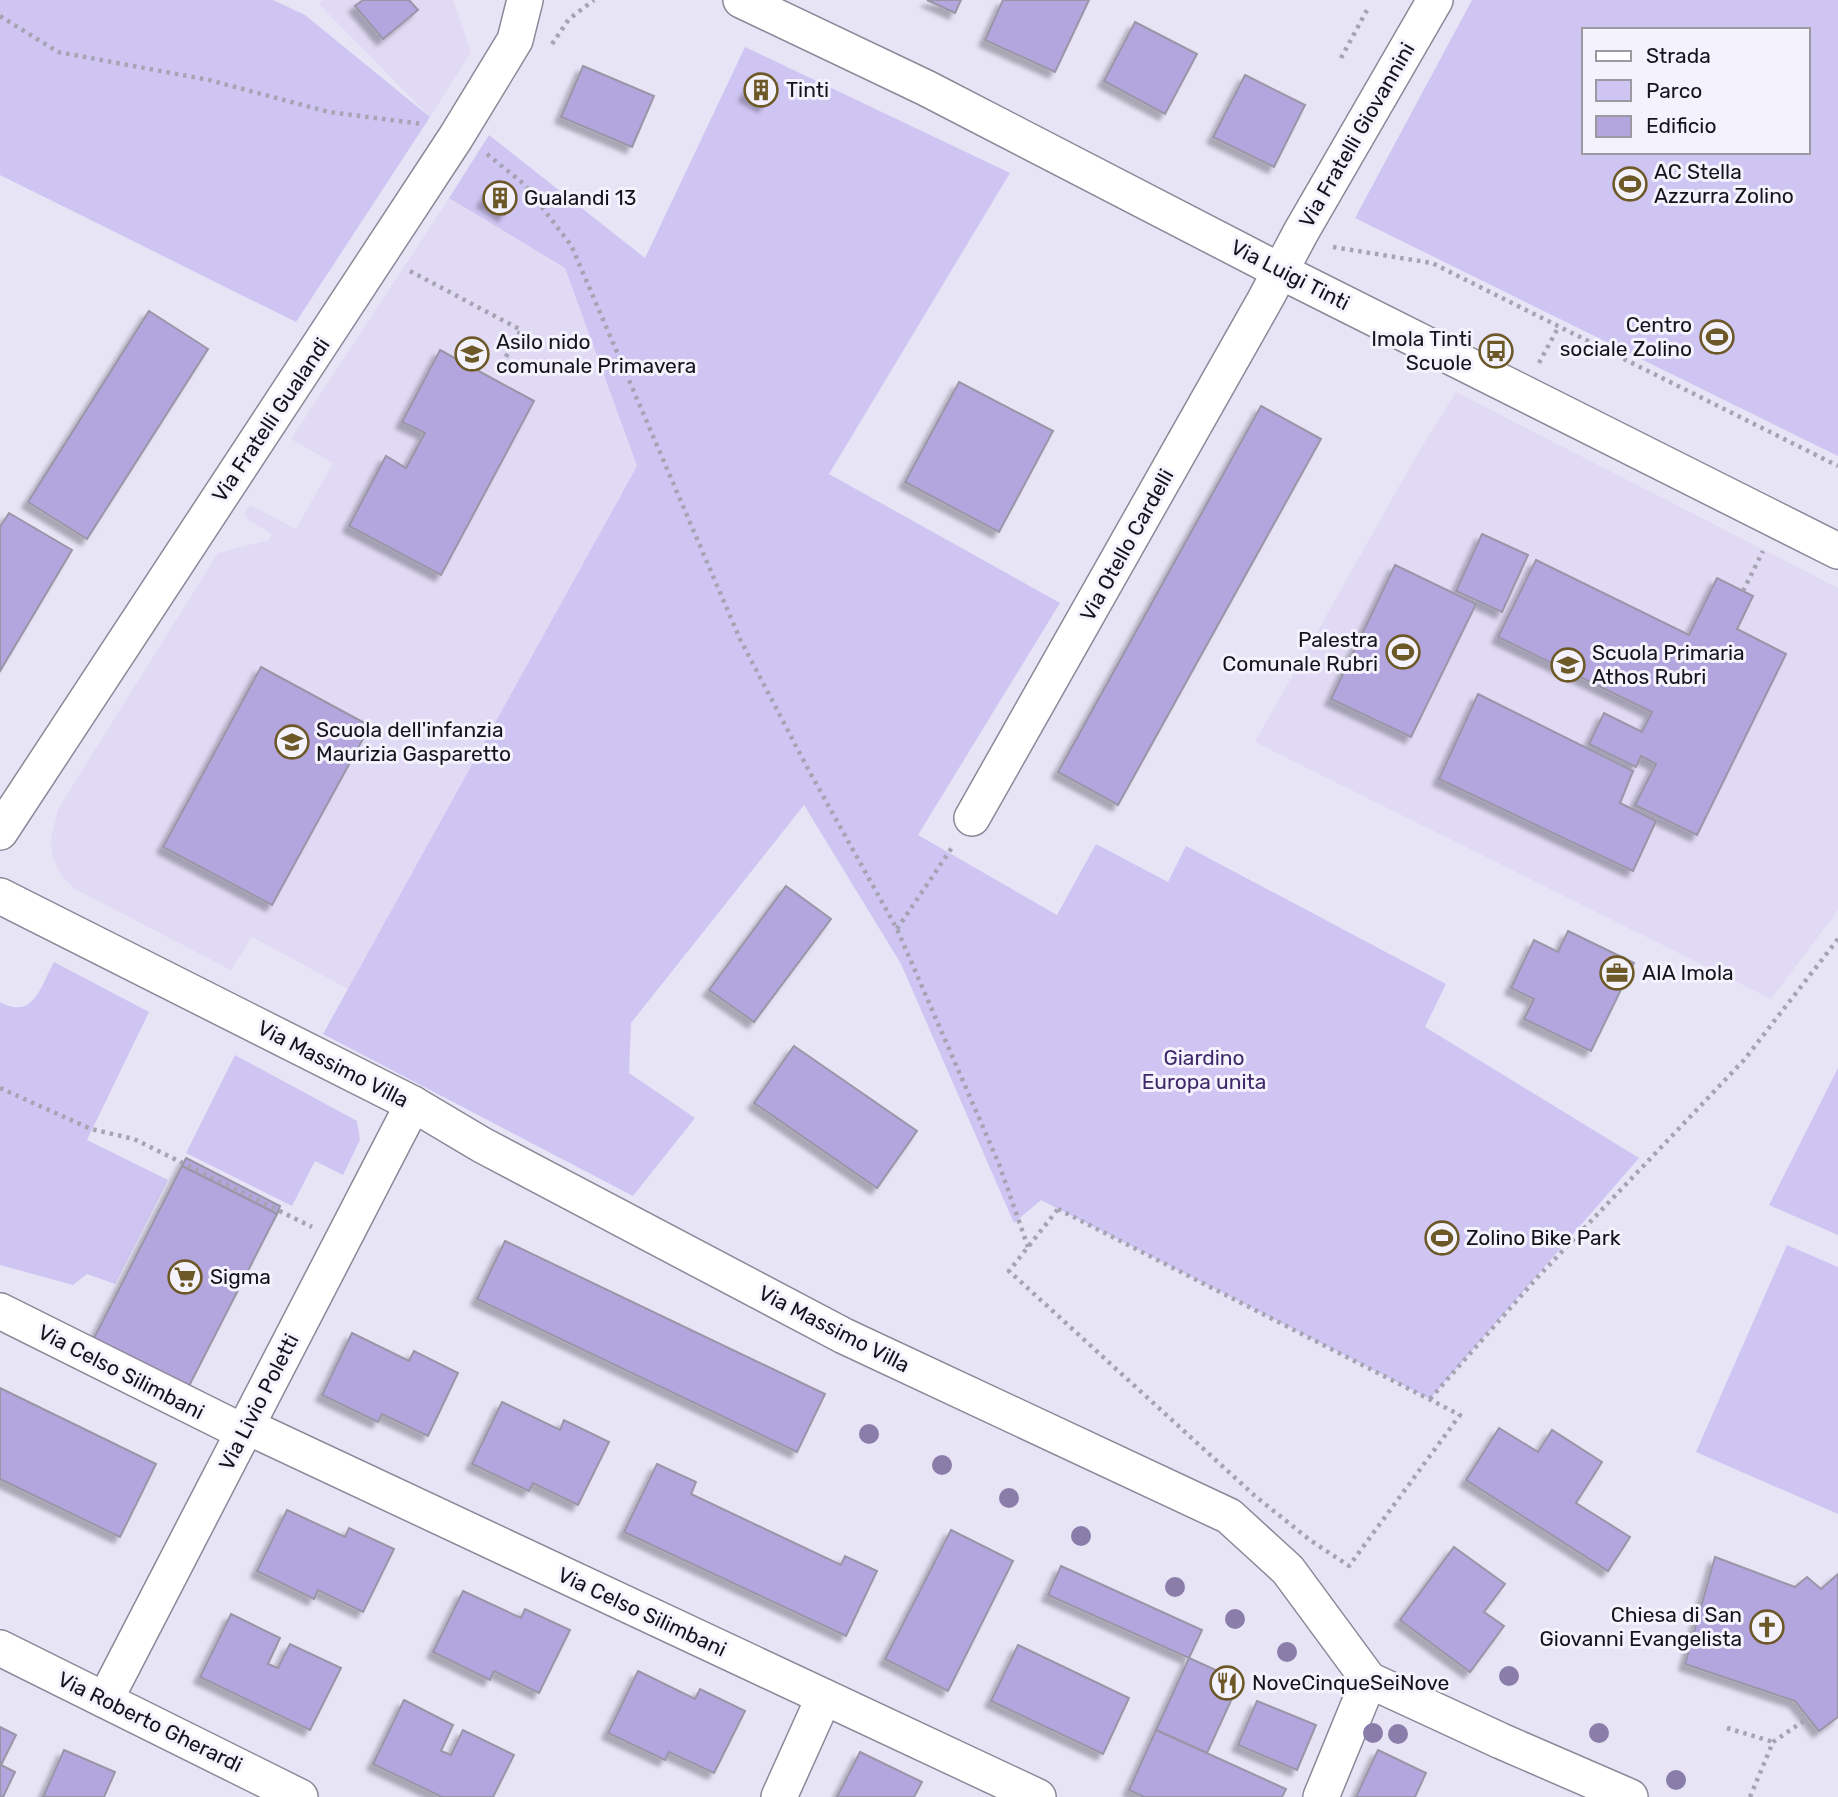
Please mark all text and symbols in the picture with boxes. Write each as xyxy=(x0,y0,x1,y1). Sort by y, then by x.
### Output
legend xyxy=(1582,28,1810,154)
street label: Via Fratelli Giovannini xyxy=(1293,38,1420,232)
text: Strada xyxy=(1646,43,1711,68)
building icon: Tinti xyxy=(742,71,780,109)
place label: Tinti xyxy=(786,77,829,102)
text: Parco xyxy=(1646,78,1702,103)
text: Edificio xyxy=(1646,113,1716,138)
place label: AC Stella Azzurra Zolino xyxy=(1654,159,1794,208)
sports icon: AC Stella Azzurra Zolino xyxy=(1611,165,1649,203)
building icon: Gualandi 13 xyxy=(481,179,519,217)
place label: Gualandi 13 xyxy=(524,185,636,210)
street label: Via Luigi Tinti xyxy=(1227,234,1354,315)
place label: Centro sociale Zolino xyxy=(1560,312,1692,361)
sports icon: Centro sociale Zolino xyxy=(1698,318,1736,356)
place label: Imola Tinti Scuole xyxy=(1371,326,1472,375)
place label: Asilo nido comunale Primavera xyxy=(496,329,696,378)
bus stop icon: Imola Tinti Scuole xyxy=(1477,332,1515,370)
street label: Via Fratelli Gualandi xyxy=(206,333,335,507)
school or university icon: Asilo nido comunale Primavera xyxy=(453,335,491,373)
street label: Via Otello Cardelli xyxy=(1074,464,1179,625)
place label: Palestra Comunale Rubri xyxy=(1222,627,1378,676)
sports icon: Palestra Comunale Rubri xyxy=(1384,633,1422,671)
place label: Scuola Primaria Athos Rubri xyxy=(1592,640,1745,689)
school or university icon: Scuola Primaria Athos Rubri xyxy=(1549,646,1587,684)
place label: Scuola dell'infanzia Maurizia Gasparetto xyxy=(316,717,511,766)
school or university icon: Scuola dell'infanzia Maurizia Gasparetto xyxy=(273,723,311,761)
office icon: AIA Imola xyxy=(1598,954,1636,992)
place label: AIA Imola xyxy=(1642,960,1734,985)
street label: Via Massimo Villa xyxy=(254,1015,413,1112)
park label: Giardino Europa unita xyxy=(1142,1045,1266,1094)
sports icon: Zolino Bike Park xyxy=(1423,1219,1461,1257)
place label: Zolino Bike Park xyxy=(1466,1225,1621,1250)
supermarket icon: Sigma xyxy=(166,1258,204,1296)
place label: Sigma xyxy=(210,1264,271,1289)
street label: Via Massimo Villa xyxy=(755,1280,914,1377)
street label: Via Celso Silimbani xyxy=(34,1319,209,1424)
street label: Via Livio Poletti xyxy=(213,1329,304,1474)
street label: Via Celso Silimbani xyxy=(554,1562,730,1662)
place label: Chiesa di San Giovanni Evangelista xyxy=(1540,1602,1742,1651)
church icon: Chiesa di San Giovanni Evangelista xyxy=(1748,1608,1786,1646)
restaurant icon: NoveCinqueSeiNove xyxy=(1208,1664,1246,1702)
street label: Via Roberto Gherardi xyxy=(54,1666,247,1777)
place label: NoveCinqueSeiNove xyxy=(1252,1670,1449,1695)

